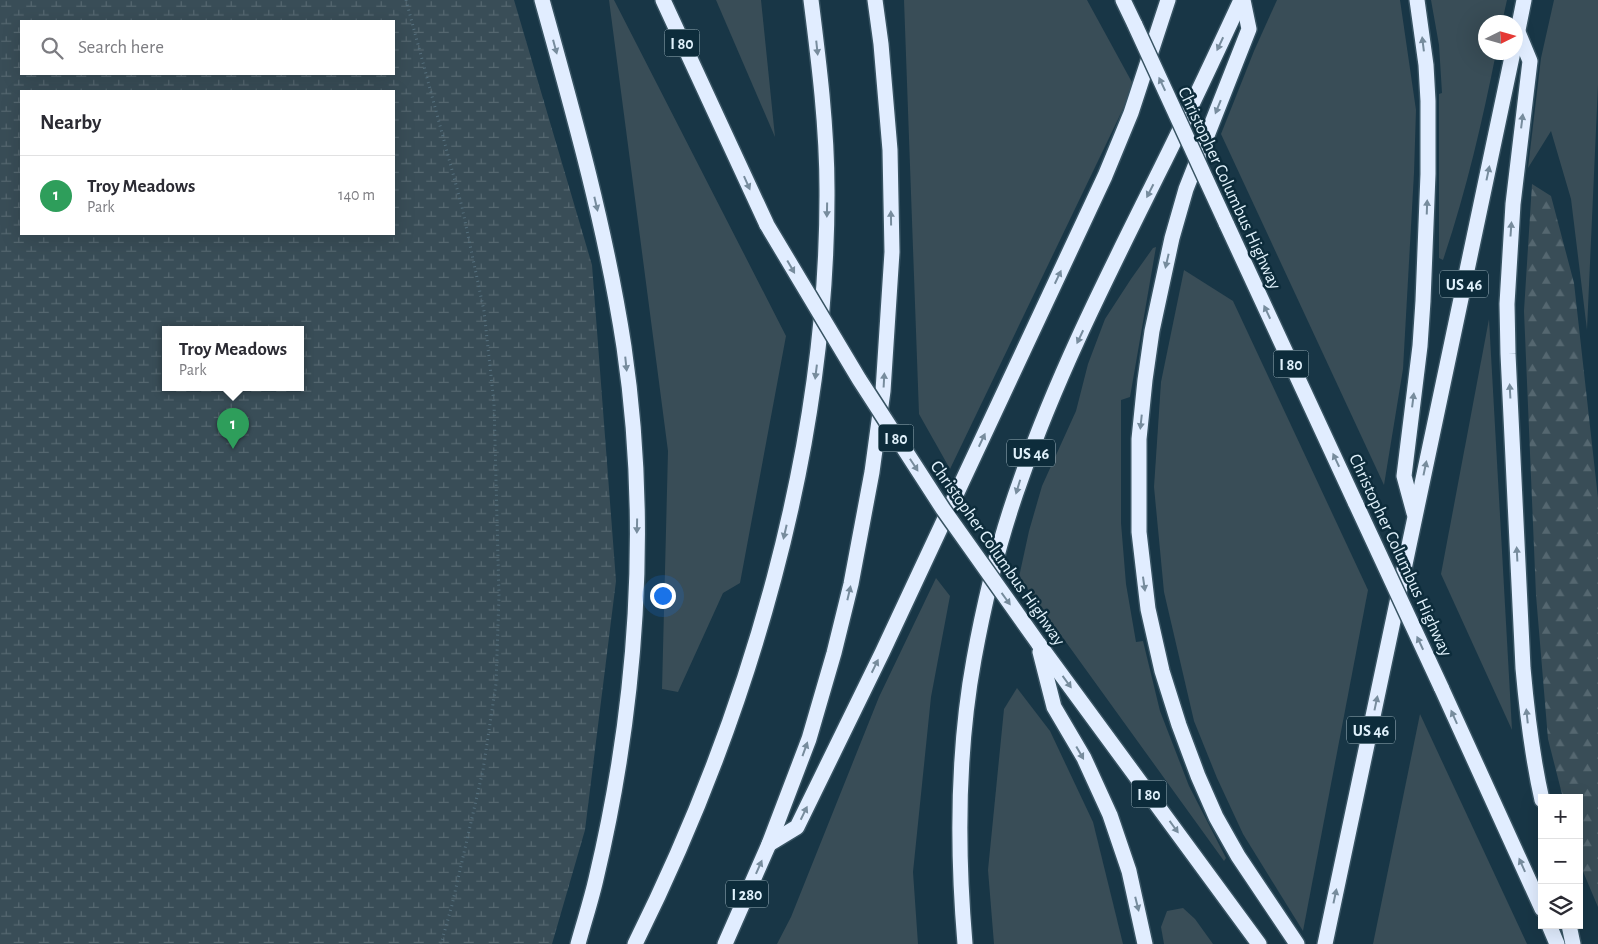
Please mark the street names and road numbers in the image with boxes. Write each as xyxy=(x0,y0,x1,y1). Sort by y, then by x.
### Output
road number: I 80 xyxy=(664,29,700,56)
street label: Christopher Columbus Highway xyxy=(1174,84,1284,293)
road number: US 46 xyxy=(1440,270,1488,298)
road number: I 80 xyxy=(1274,350,1308,378)
road number: I 80 xyxy=(878,424,914,452)
road number: US 46 xyxy=(1007,439,1055,466)
street label: Christopher Columbus Highway xyxy=(1345,451,1455,660)
street label: Christopher Columbus Highway xyxy=(926,458,1068,650)
road number: US 46 xyxy=(1347,716,1395,744)
road number: I 80 xyxy=(1132,781,1166,808)
road number: I 280 xyxy=(726,881,768,908)

